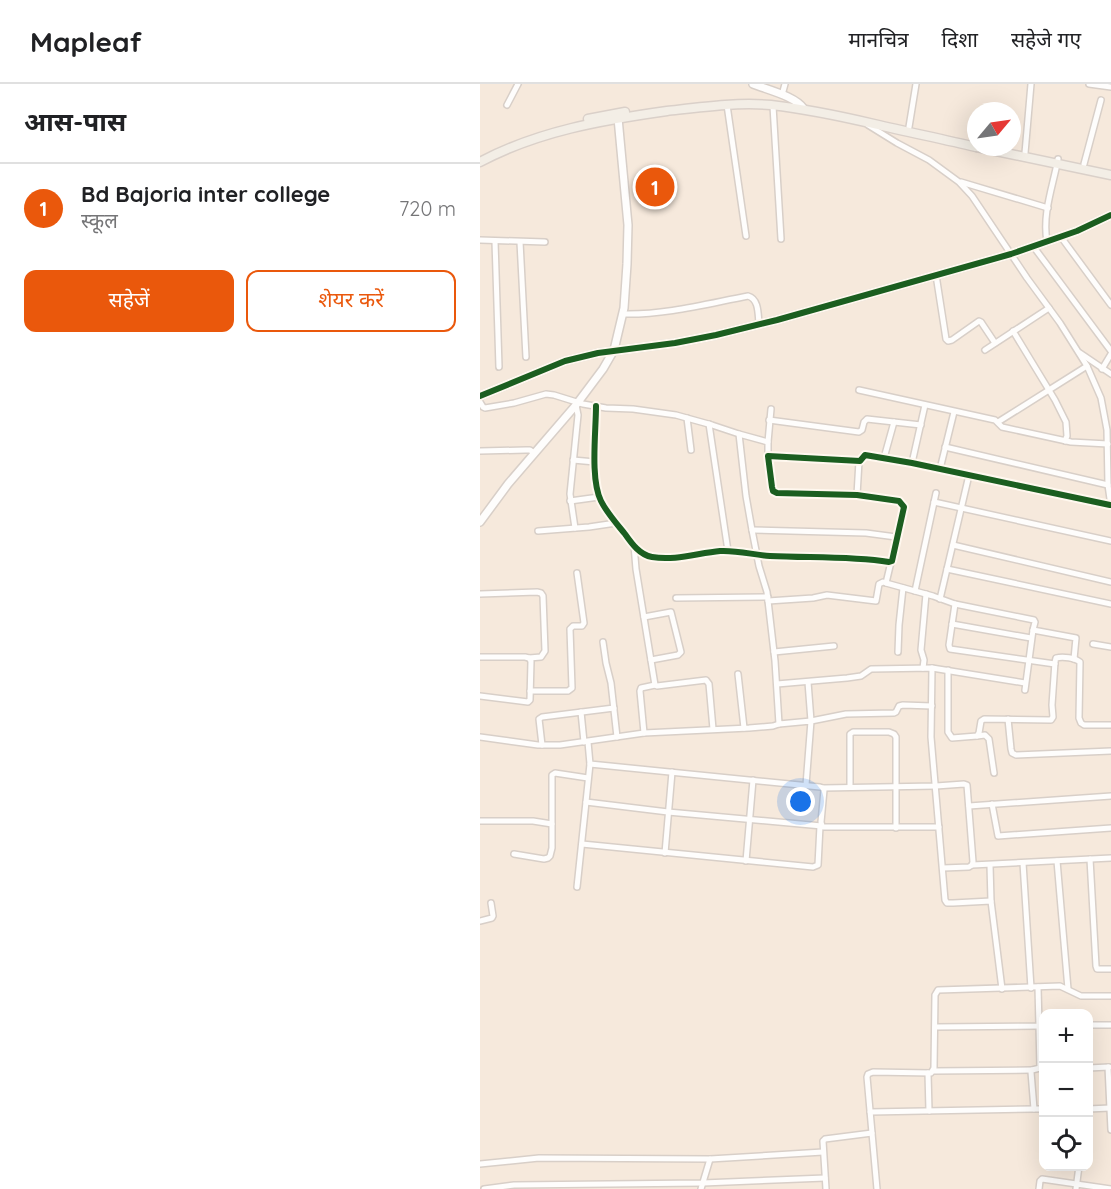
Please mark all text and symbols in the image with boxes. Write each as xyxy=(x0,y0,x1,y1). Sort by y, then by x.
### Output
text: Mapleaf xyxy=(30,24,142,59)
text: मानचित्र xyxy=(849,26,909,52)
text: दिशा xyxy=(942,26,978,52)
text: सहेजे गए xyxy=(1011,26,1081,52)
north arrow xyxy=(967,102,1021,156)
text: आस-पास xyxy=(24,105,126,138)
pin: 1 xyxy=(636,164,675,210)
text: Bd Bajoria inter college xyxy=(81,180,330,208)
text: 1 xyxy=(40,196,47,221)
text: 720 m xyxy=(399,196,456,221)
text: स्कूल xyxy=(81,208,118,233)
button: सहेजें xyxy=(24,270,234,332)
button: शेयर करें xyxy=(246,270,456,332)
your location xyxy=(786,787,815,816)
map controls xyxy=(1039,1009,1093,1171)
button: + xyxy=(1039,1009,1093,1063)
button: − xyxy=(1039,1063,1093,1117)
button: locate xyxy=(1039,1117,1093,1171)

